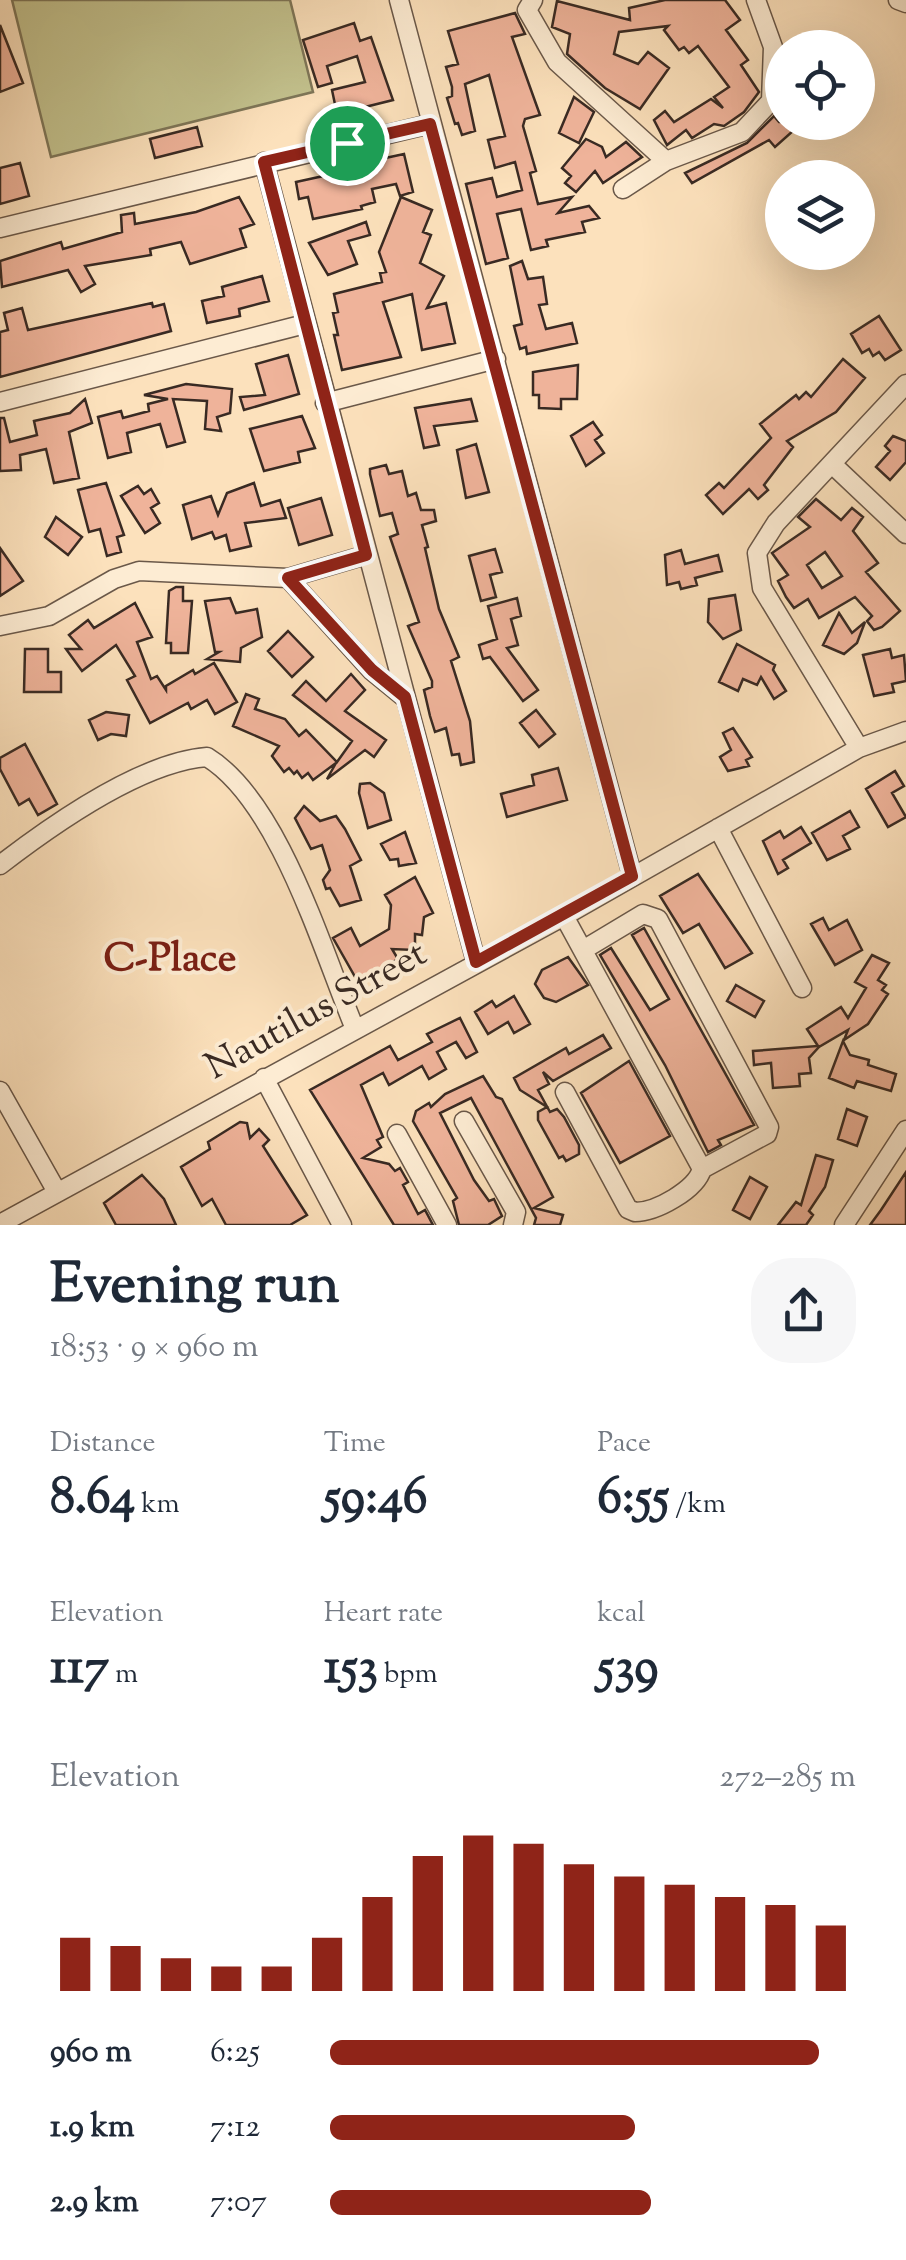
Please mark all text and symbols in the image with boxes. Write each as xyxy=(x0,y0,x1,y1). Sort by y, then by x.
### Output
map controls xyxy=(765,30,875,270)
button: locate xyxy=(765,30,875,140)
pin xyxy=(305,101,390,186)
icon: arrive xyxy=(320,116,375,171)
button: layers xyxy=(765,160,875,270)
street label: Nautilus Street xyxy=(196,929,438,1095)
district label: C-Place xyxy=(103,932,237,989)
text: Evening run xyxy=(50,1248,339,1327)
button: share xyxy=(751,1258,856,1363)
text: 18:53 · 9 × 960 m xyxy=(50,1325,258,1371)
text: Distance xyxy=(50,1424,156,1464)
text: Time xyxy=(324,1424,386,1464)
text: Pace xyxy=(597,1424,651,1464)
text: 8.64 xyxy=(50,1464,135,1536)
text: 59:46 xyxy=(324,1464,428,1536)
text: 6:55 xyxy=(597,1464,669,1536)
text: km xyxy=(135,1485,180,1525)
text: /km xyxy=(669,1485,726,1525)
text: Elevation xyxy=(50,1594,164,1634)
text: Heart rate xyxy=(324,1594,443,1634)
text: kcal xyxy=(597,1594,645,1634)
text: 117 xyxy=(50,1634,109,1706)
text: 153 xyxy=(324,1634,378,1706)
text: 539 xyxy=(597,1634,658,1706)
text: m xyxy=(109,1655,138,1695)
text: bpm xyxy=(378,1655,438,1695)
text: Elevation xyxy=(50,1755,180,1801)
text: 272–285 m xyxy=(719,1755,856,1801)
text: 960 m xyxy=(50,2030,132,2076)
text: 6:25 xyxy=(210,2030,260,2076)
text: 1.9 km xyxy=(50,2105,135,2151)
text: 7:12 xyxy=(210,2105,260,2151)
text: 2.9 km xyxy=(50,2180,139,2226)
text: 7:07 xyxy=(210,2180,267,2226)

